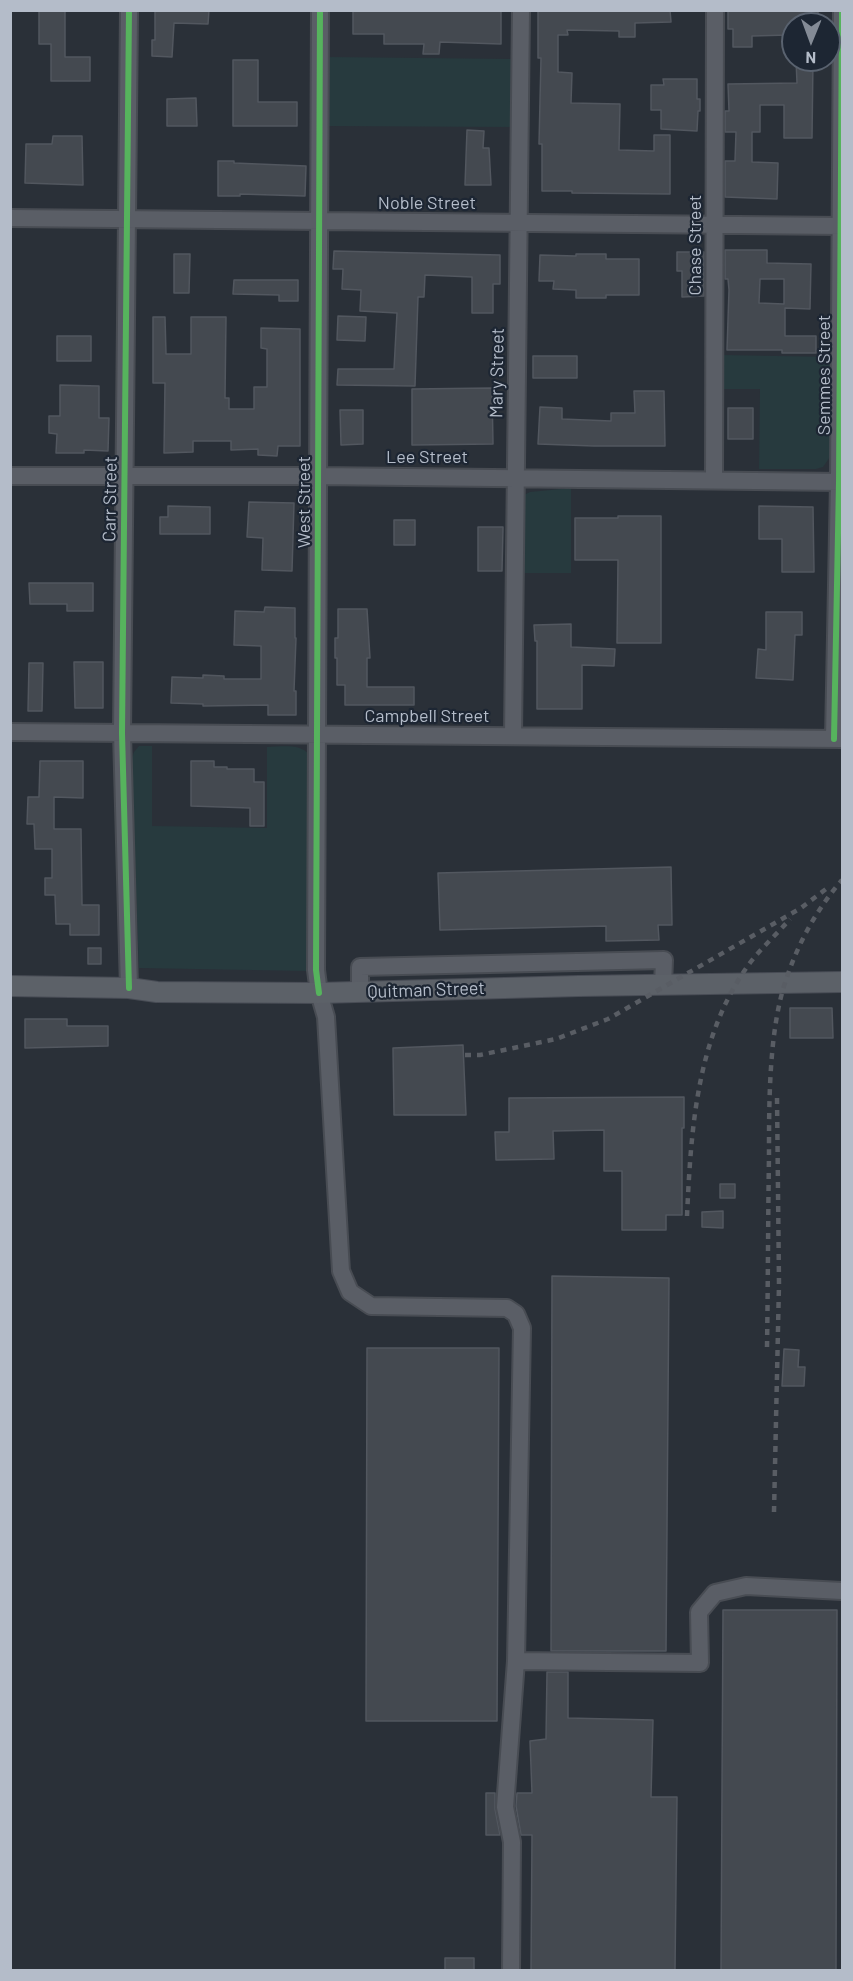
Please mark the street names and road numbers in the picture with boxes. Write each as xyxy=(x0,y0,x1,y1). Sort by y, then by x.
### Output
street label: Noble Street xyxy=(378,192,476,214)
street label: Chase Street xyxy=(684,195,706,295)
street label: Semmes Street xyxy=(813,315,835,435)
street label: Mary Street xyxy=(485,328,509,418)
street label: Lee Street xyxy=(386,446,468,468)
street label: Carr Street xyxy=(98,456,122,542)
street label: West Street xyxy=(293,456,315,548)
street label: Campbell Street xyxy=(364,705,490,727)
street label: Quitman Street xyxy=(367,977,485,1003)

